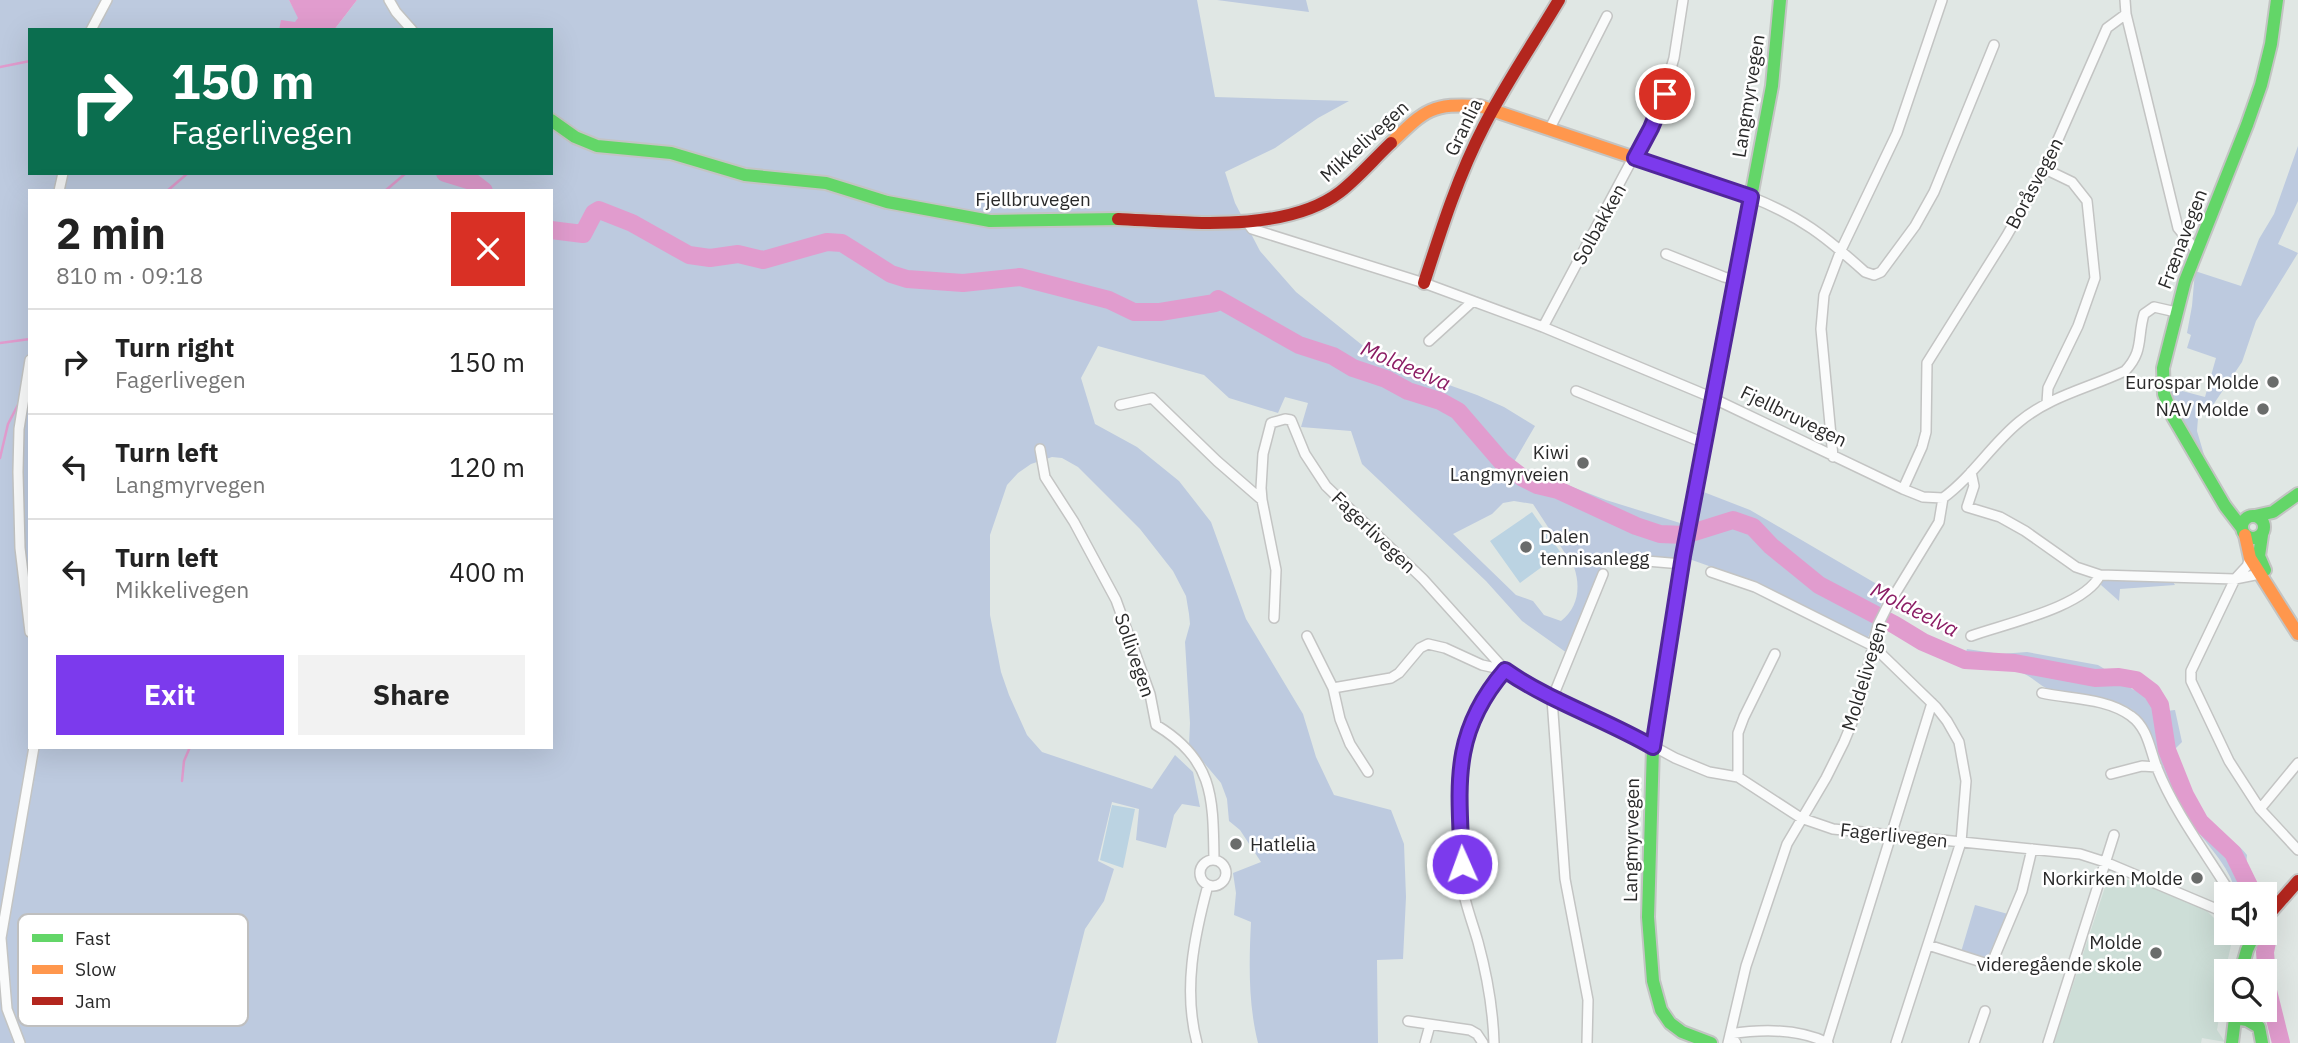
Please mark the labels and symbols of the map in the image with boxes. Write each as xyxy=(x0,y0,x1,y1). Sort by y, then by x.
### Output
street label: Langmyrvegen xyxy=(1726,33,1770,159)
pin xyxy=(1635,64,1695,124)
street label: Granlia xyxy=(1439,94,1487,160)
street label: Mikkelivegen xyxy=(1315,95,1413,187)
street label: Boråsvegen xyxy=(2000,133,2068,233)
street label: Solbakken xyxy=(1567,179,1631,269)
street label: Frænavegen xyxy=(2152,186,2212,292)
street label: Fjellbruvegen xyxy=(975,187,1091,211)
water label: Moldeelva xyxy=(1357,334,1455,396)
place label: Eurospar Molde xyxy=(2125,370,2259,394)
marker: Eurospar Molde xyxy=(2265,374,2281,390)
street label: Fjellbruvegen xyxy=(1737,380,1851,452)
place label: NAV Molde xyxy=(2155,397,2249,421)
marker: NAV Molde xyxy=(2255,401,2271,417)
place label: Kiwi Langmyrveien xyxy=(1450,440,1569,486)
marker: Kiwi Langmyrveien xyxy=(1575,455,1591,471)
street label: Fagerlivegen xyxy=(1327,486,1421,578)
place label: Dalen tennisanlegg xyxy=(1540,524,1649,570)
marker: Dalen tennisanlegg xyxy=(1518,539,1534,555)
water label: Moldeelva xyxy=(1866,575,1964,643)
street label: Sollivegen xyxy=(1109,610,1161,700)
street label: Moldelivegen xyxy=(1836,618,1892,734)
street label: Langmyrvegen xyxy=(1618,778,1644,902)
street label: Fagerlivegen xyxy=(1839,817,1949,853)
position arrow xyxy=(1425,827,1499,901)
place label: Hatlelia xyxy=(1250,832,1316,856)
marker: Hatlelia xyxy=(1228,836,1244,852)
place label: Norkirken Molde xyxy=(2042,866,2183,890)
marker: Norkirken Molde xyxy=(2189,870,2205,886)
legend xyxy=(18,914,248,1026)
text: Fast xyxy=(75,926,111,950)
place label: Molde videregående skole xyxy=(1977,930,2142,976)
marker: Molde videregående skole xyxy=(2148,945,2164,961)
text: Slow xyxy=(75,957,116,981)
text: Jam xyxy=(75,989,111,1013)

